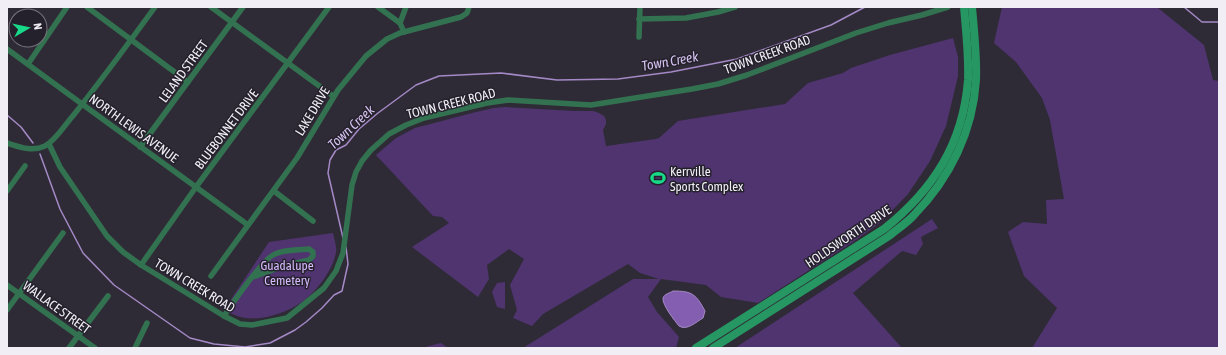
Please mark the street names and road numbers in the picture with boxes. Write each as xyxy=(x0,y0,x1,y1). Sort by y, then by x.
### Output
street label: TOWN CREEK ROAD xyxy=(722,32,812,77)
street label: LELAND STREET xyxy=(156,37,211,105)
street label: LAKE DRIVE xyxy=(292,84,333,138)
street label: TOWN CREEK ROAD xyxy=(405,85,497,122)
street label: BLUEBONNET DRIVE xyxy=(192,86,261,172)
street label: NORTH LEWIS AVENUE xyxy=(86,91,181,166)
street label: HOLDSWORTH DRIVE xyxy=(802,202,894,271)
street label: TOWN CREEK ROAD xyxy=(152,256,238,315)
street label: WALLACE STREET xyxy=(20,278,94,337)

